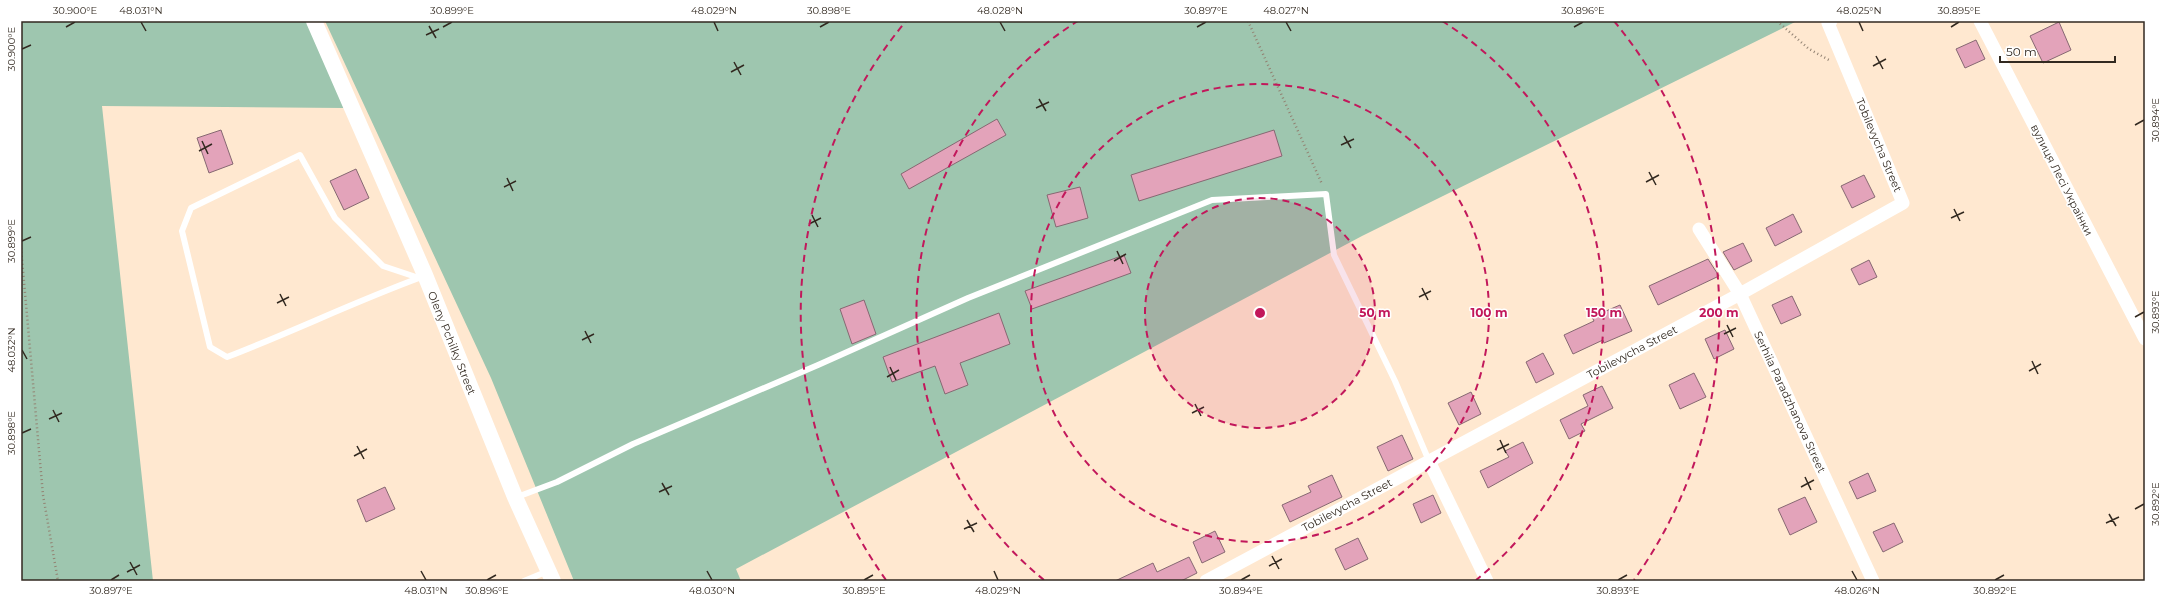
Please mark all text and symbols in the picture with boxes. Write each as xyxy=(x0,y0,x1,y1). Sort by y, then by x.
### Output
text: 30.900°E xyxy=(53,4,98,17)
text: 48.031°N xyxy=(119,4,163,17)
text: 30.899°E xyxy=(430,4,474,17)
text: 48.029°N xyxy=(691,4,737,17)
text: 30.898°E xyxy=(807,4,851,17)
text: 48.028°N xyxy=(977,4,1023,17)
text: 30.897°E xyxy=(1184,4,1228,17)
text: 48.027°N xyxy=(1263,4,1309,17)
text: 30.896°E xyxy=(1561,4,1605,17)
text: 48.025°N xyxy=(1836,4,1882,17)
text: 30.895°E xyxy=(1937,4,1981,17)
text: 30.900°E xyxy=(5,26,18,71)
scale bar xyxy=(2000,38,2115,64)
text: 50 m xyxy=(2006,44,2037,59)
street label: Tobilevycha Street xyxy=(1853,96,1905,194)
text: 30.894°E xyxy=(2149,98,2162,142)
street label: вулиця Лесі Українки xyxy=(2028,122,2096,238)
text: 30.899°E xyxy=(5,219,18,263)
street label: Oleny Pchilky Street xyxy=(425,289,479,397)
text: 30.893°E xyxy=(2149,290,2162,334)
text: 50 m xyxy=(1359,305,1391,320)
text: 100 m xyxy=(1471,305,1507,320)
text: 150 m xyxy=(1586,305,1622,320)
text: 200 m xyxy=(1699,305,1739,320)
centre of rings xyxy=(1253,306,1267,320)
street label: Tobilevycha Street xyxy=(1584,322,1680,382)
text: 48.032°N xyxy=(5,327,18,373)
street label: Serhiia Paradzhanova Street xyxy=(1751,329,1829,476)
text: 30.898°E xyxy=(5,411,18,455)
street label: Tobilevycha Street xyxy=(1299,475,1395,535)
text: 30.892°E xyxy=(2149,482,2162,526)
text: 30.897°E xyxy=(89,584,133,597)
text: 48.031°N xyxy=(404,584,448,597)
text: 30.896°E xyxy=(465,584,509,597)
text: 48.030°N xyxy=(689,584,735,597)
text: 30.895°E xyxy=(842,584,886,597)
text: 48.029°N xyxy=(975,584,1021,597)
text: 30.894°E xyxy=(1219,584,1263,597)
text: 30.893°E xyxy=(1596,584,1640,597)
text: 48.026°N xyxy=(1834,584,1880,597)
text: 30.892°E xyxy=(1973,584,2017,597)

